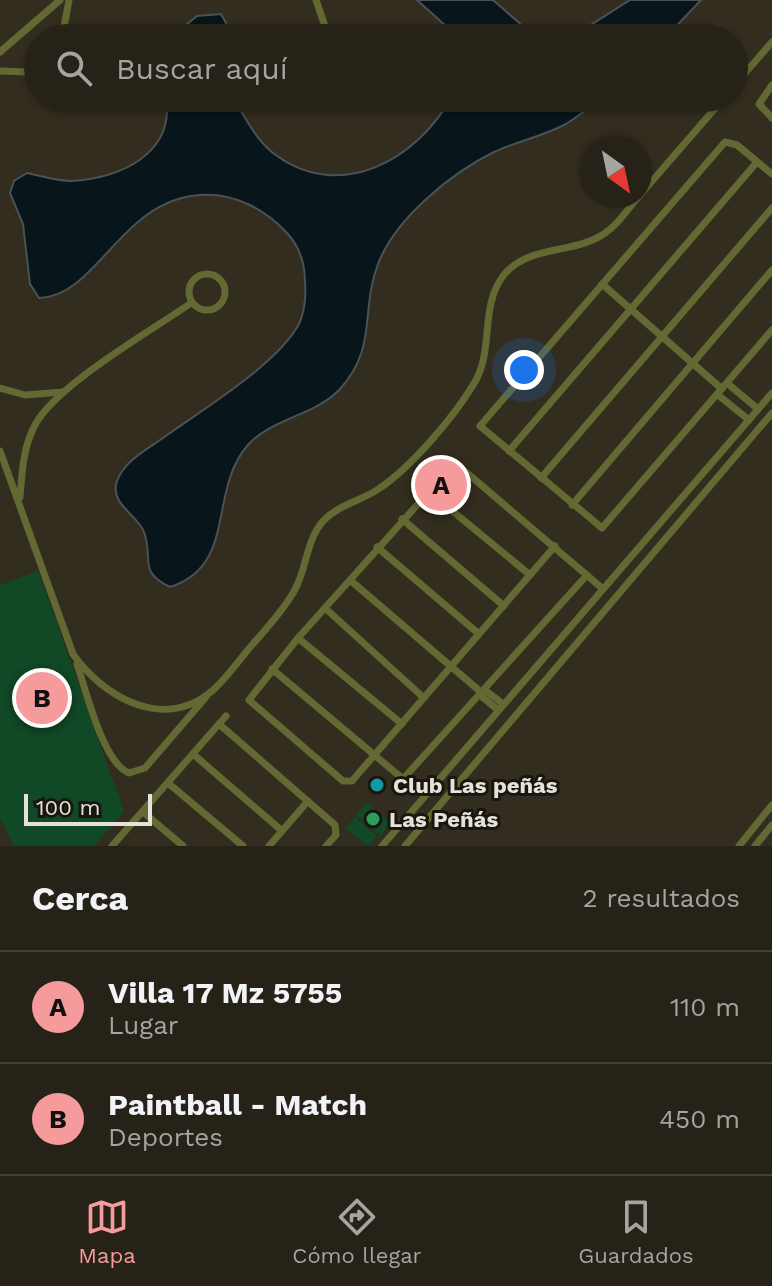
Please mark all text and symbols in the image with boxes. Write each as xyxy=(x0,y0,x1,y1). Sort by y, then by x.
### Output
search box xyxy=(24,24,748,112)
icon: search xyxy=(52,46,96,90)
text: Buscar aquí xyxy=(116,51,288,86)
north arrow xyxy=(580,136,652,208)
your location xyxy=(504,350,544,390)
pin: A xyxy=(415,455,467,515)
pin: B xyxy=(16,668,68,728)
place label: Club Las peñás xyxy=(393,773,558,798)
marker: Club Las peñás xyxy=(368,776,386,794)
scale bar xyxy=(24,790,152,826)
text: 100 m xyxy=(36,795,100,820)
place label: Las Peñás xyxy=(389,807,498,832)
marker: Las Peñás xyxy=(364,810,382,828)
text: Cerca xyxy=(32,878,128,918)
text: 2 resultados xyxy=(582,883,740,913)
text: Villa 17 Mz 5755 xyxy=(108,975,342,1010)
text: A xyxy=(49,992,67,1022)
text: 110 m xyxy=(670,992,740,1022)
text: Lugar xyxy=(108,1010,178,1040)
text: Paintball - Match xyxy=(108,1087,367,1122)
text: B xyxy=(49,1104,67,1134)
text: 450 m xyxy=(659,1104,740,1134)
text: Deportes xyxy=(108,1122,223,1152)
tab: Mapa xyxy=(78,1195,136,1268)
tab: Cómo llegar xyxy=(292,1195,422,1268)
tab: Guardados xyxy=(578,1195,694,1268)

